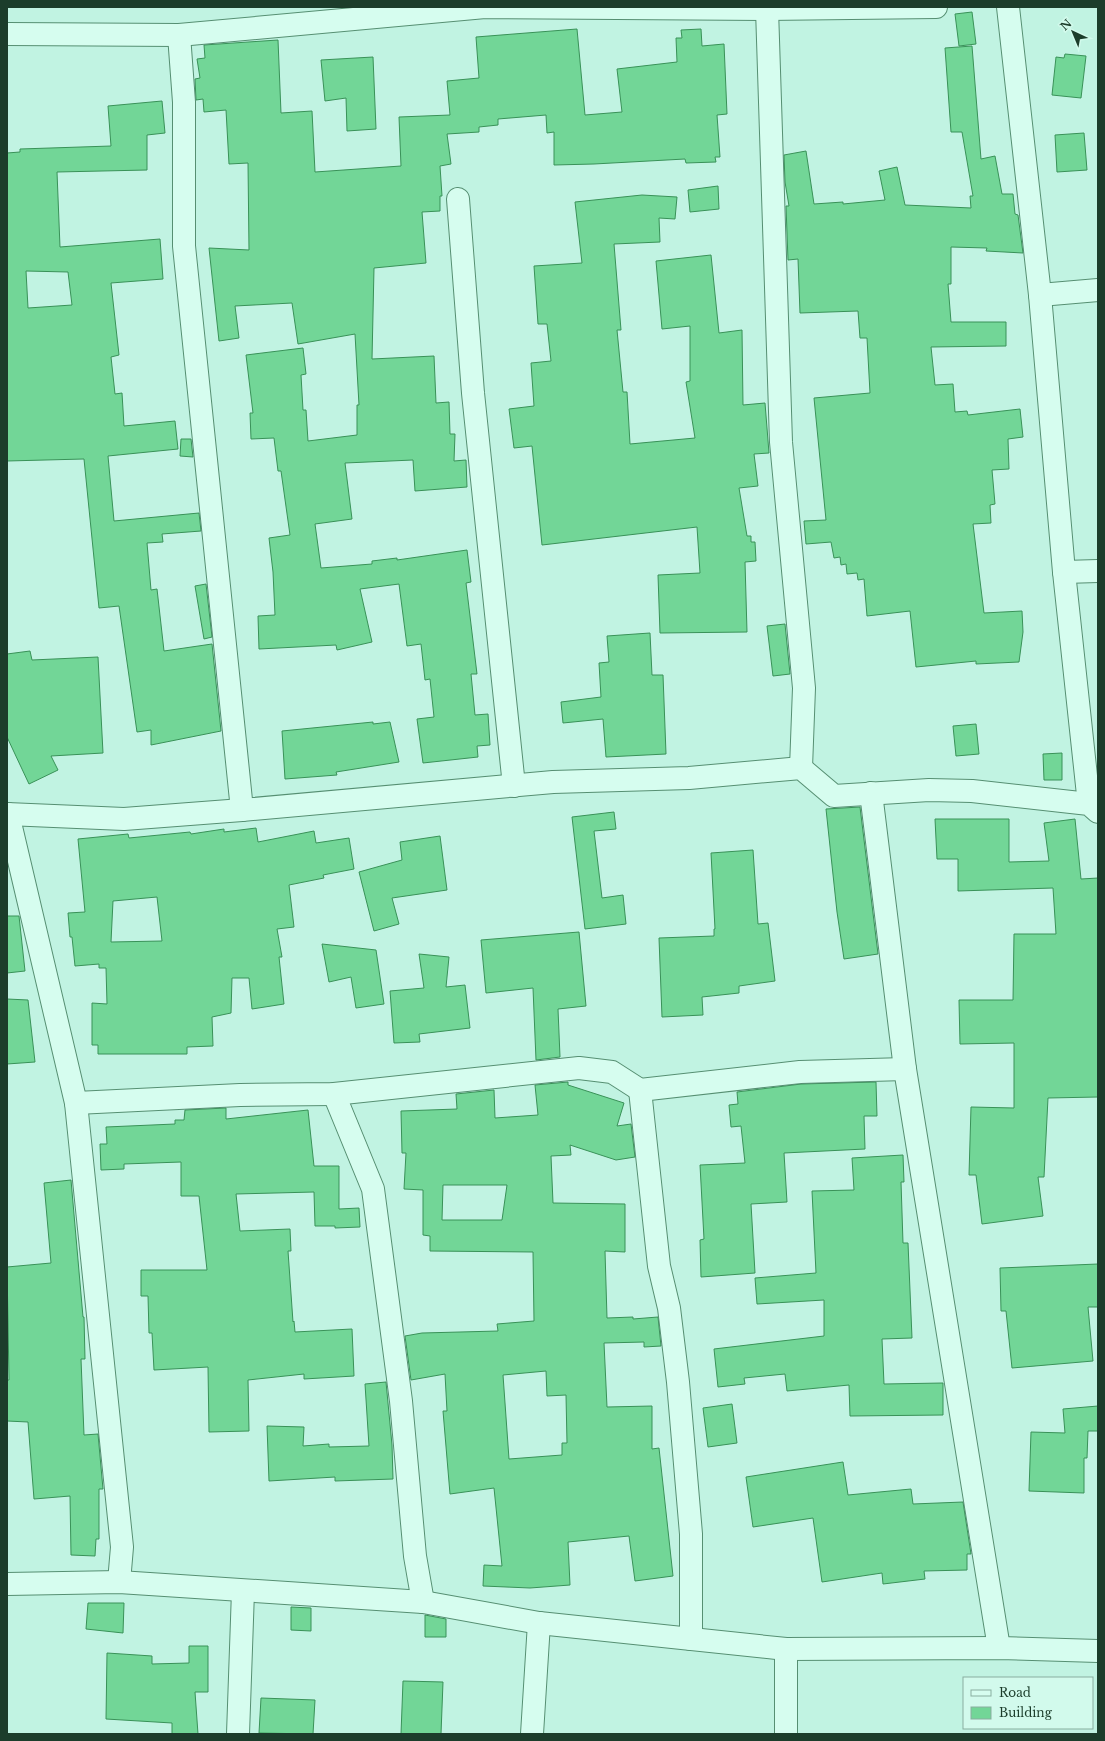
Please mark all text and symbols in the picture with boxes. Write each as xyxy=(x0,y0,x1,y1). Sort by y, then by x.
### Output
north arrow xyxy=(1053,12,1093,52)
text: N xyxy=(1057,16,1075,33)
legend xyxy=(963,1677,1093,1729)
text: Road xyxy=(999,1685,1031,1700)
text: Building xyxy=(999,1705,1053,1720)

